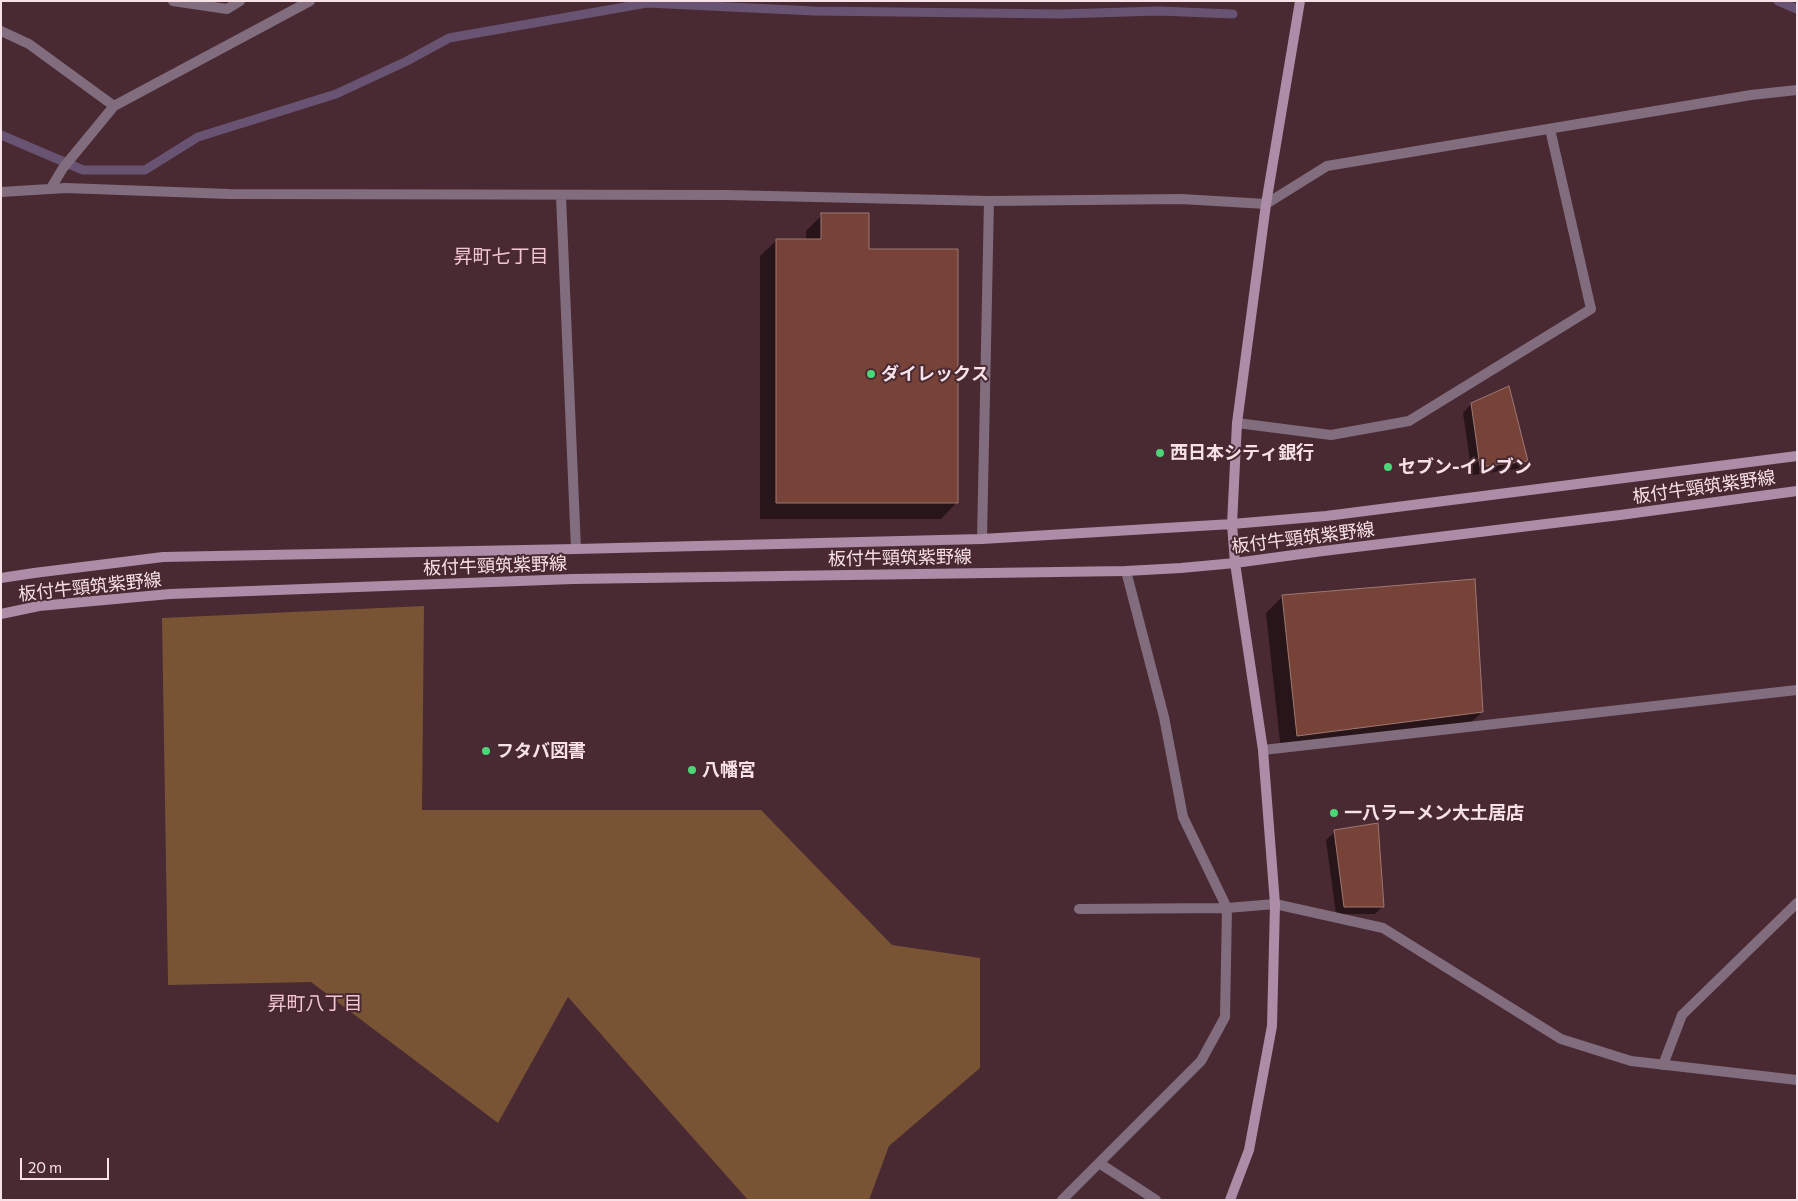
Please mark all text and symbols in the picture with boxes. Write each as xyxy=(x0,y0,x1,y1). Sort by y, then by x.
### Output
district label: 昇町七丁目 xyxy=(454,246,548,268)
place label: ダイレックス xyxy=(881,363,989,385)
marker: ダイレックス xyxy=(865,368,877,380)
place label: 西日本シティ銀行 xyxy=(1170,442,1314,464)
marker: 西日本シティ銀行 xyxy=(1154,447,1166,459)
place label: セブン-イレブン xyxy=(1398,456,1532,478)
marker: セブン-イレブン xyxy=(1382,461,1394,473)
street label: 板付牛頸筑紫野線 xyxy=(1631,466,1777,508)
street label: 板付牛頸筑紫野線 xyxy=(1230,519,1376,557)
street label: 板付牛頸筑紫野線 xyxy=(828,546,972,570)
street label: 板付牛頸筑紫野線 xyxy=(423,553,567,579)
street label: 板付牛頸筑紫野線 xyxy=(17,569,163,605)
place label: フタバ図書 xyxy=(496,740,586,762)
marker: フタバ図書 xyxy=(480,745,492,757)
place label: 八幡宮 xyxy=(702,759,756,781)
marker: 八幡宮 xyxy=(686,764,698,776)
place label: 一八ラーメン大土居店 xyxy=(1344,802,1524,824)
marker: 一八ラーメン大土居店 xyxy=(1328,807,1340,819)
district label: 昇町八丁目 xyxy=(268,993,362,1015)
scale bar xyxy=(22,1148,111,1180)
text: 20 m xyxy=(28,1158,62,1176)

